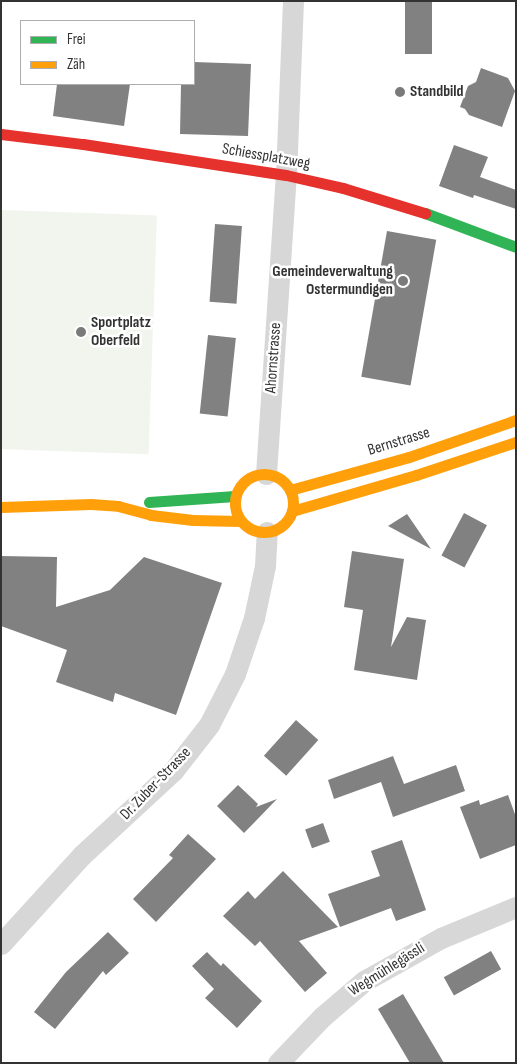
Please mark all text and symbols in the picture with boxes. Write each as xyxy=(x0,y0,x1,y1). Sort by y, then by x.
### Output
legend xyxy=(20,20,195,85)
text: Frei xyxy=(67,30,86,49)
text: Zäh xyxy=(67,55,85,74)
place label: Standbild xyxy=(410,82,464,102)
marker: Standbild xyxy=(394,86,406,98)
street label: Schiessplatzweg xyxy=(220,140,312,174)
place label: Gemeindeverwaltung Ostermundigen xyxy=(272,262,393,300)
marker: Gemeindeverwaltung Ostermundigen xyxy=(397,275,409,287)
place label: Sportplatz Oberfeld xyxy=(91,313,151,351)
street label: Ahornstrasse xyxy=(262,322,286,394)
marker: Sportplatz Oberfeld xyxy=(75,326,87,338)
street label: Bernstrasse xyxy=(366,423,432,461)
street label: Dr. Zuber-Strasse xyxy=(117,744,195,824)
street label: Wegmühlegässli xyxy=(345,939,429,1001)

